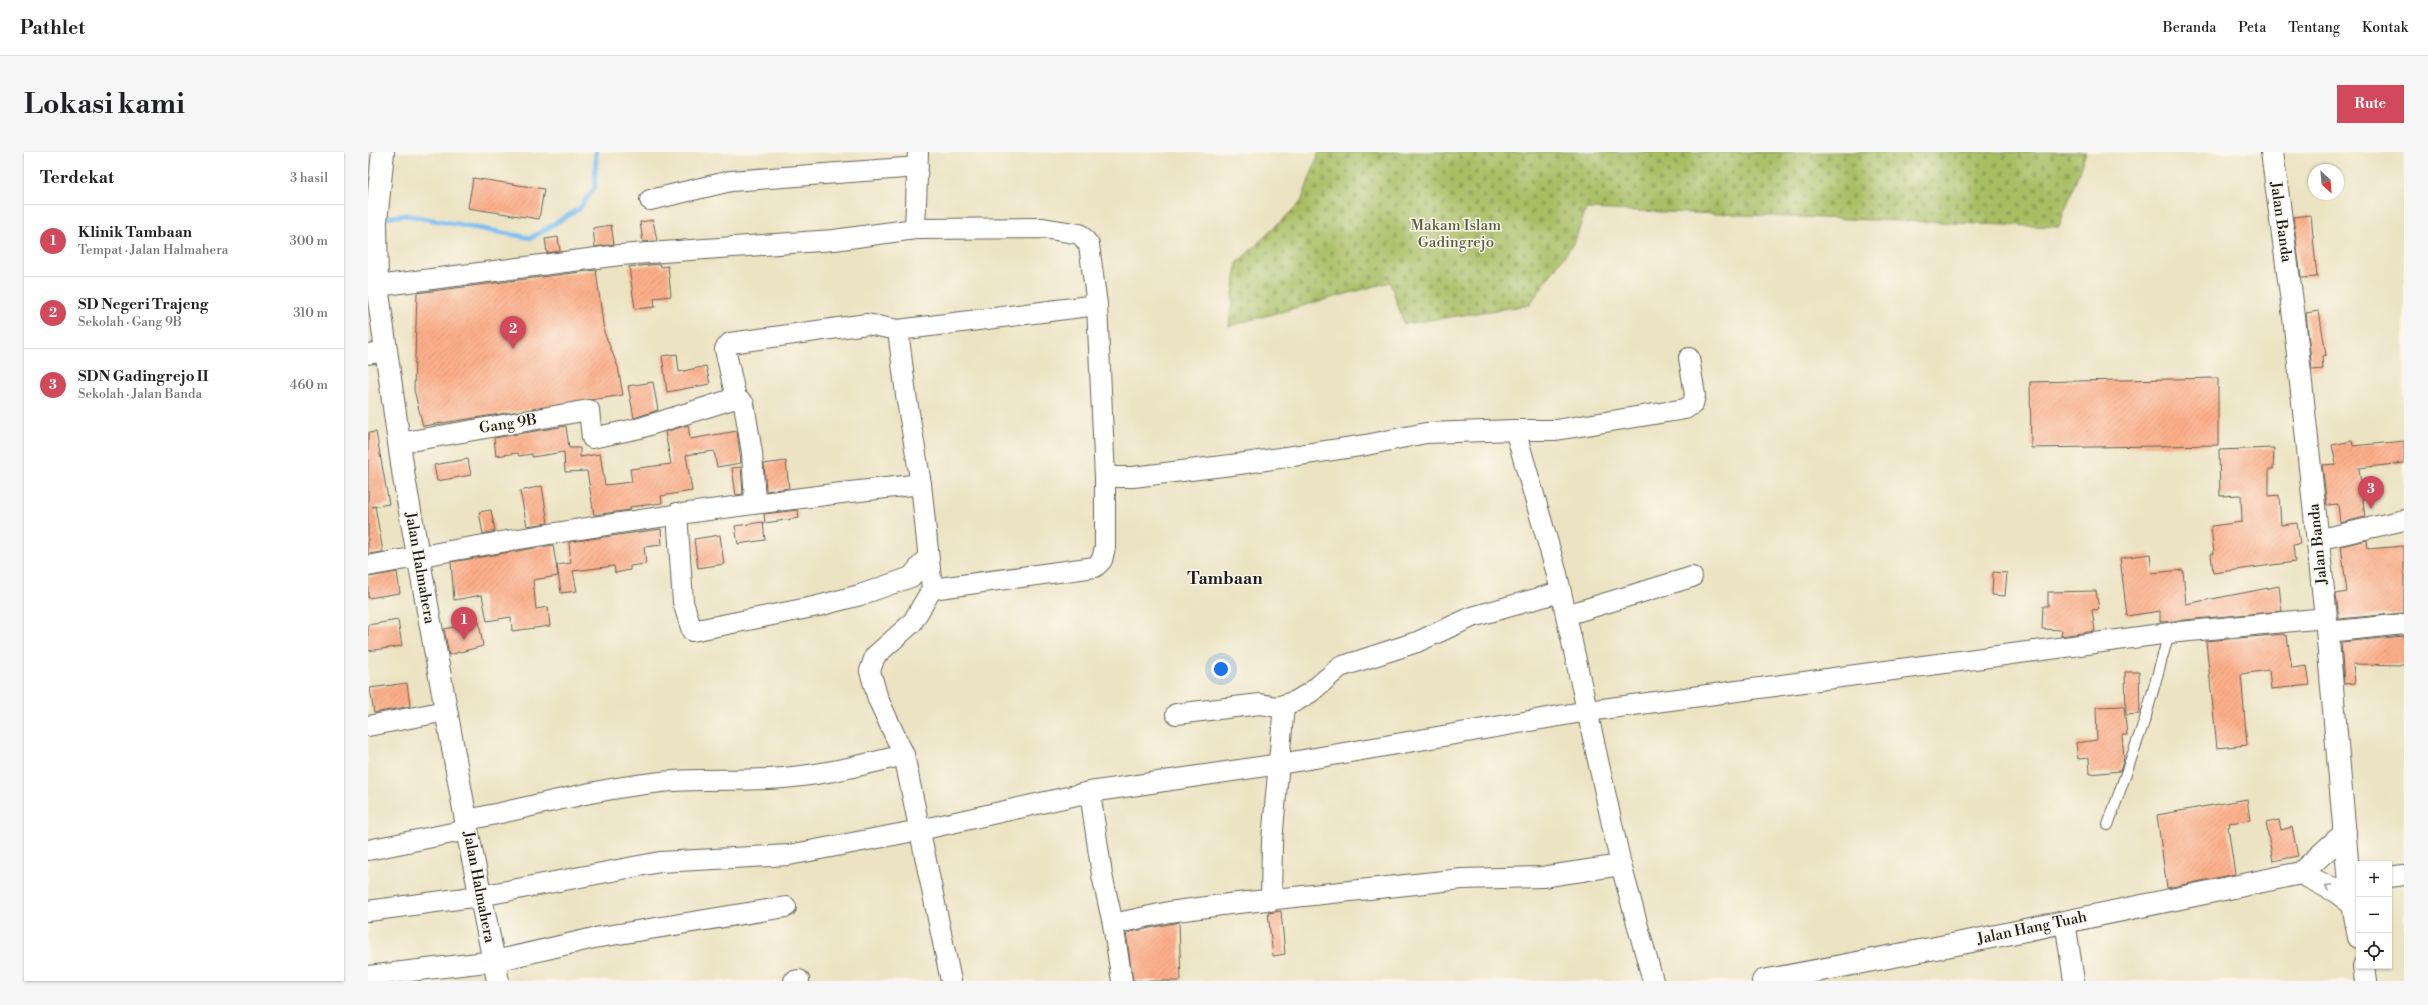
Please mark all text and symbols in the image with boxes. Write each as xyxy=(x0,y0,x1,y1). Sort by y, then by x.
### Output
text: Pathlet xyxy=(20,16,85,40)
text: Beranda xyxy=(2163,19,2216,37)
text: Peta xyxy=(2238,19,2266,37)
text: Tentang xyxy=(2288,19,2340,37)
text: Kontak xyxy=(2362,19,2408,37)
button: Rute xyxy=(2337,85,2404,123)
text: Lokasi kami xyxy=(24,87,185,122)
north arrow xyxy=(2308,164,2344,200)
text: Terdekat xyxy=(40,167,114,189)
text: 3 hasil xyxy=(290,170,328,186)
street label: Jalan Banda xyxy=(2266,179,2296,264)
park label: Makam Islam Gadingrejo xyxy=(1411,216,1501,252)
text: Klinik Tambaan xyxy=(78,223,192,242)
text: 1 xyxy=(50,233,56,249)
text: 300 m xyxy=(290,233,328,249)
text: Tempat · Jalan Halmahera xyxy=(78,242,228,258)
text: SD Negeri Trajeng xyxy=(78,295,208,314)
text: 2 xyxy=(49,305,57,321)
text: 310 m xyxy=(293,305,328,321)
text: Sekolah · Gang 9B xyxy=(78,314,182,330)
pin: 2 xyxy=(500,316,526,349)
text: SDN Gadingrejo II xyxy=(78,367,208,386)
text: 3 xyxy=(49,377,57,393)
text: 460 m xyxy=(290,377,328,393)
text: Sekolah · Jalan Banda xyxy=(78,386,202,402)
street label: Gang 9B xyxy=(478,410,538,438)
pin: 3 xyxy=(2358,476,2384,509)
street label: Jalan Banda xyxy=(2304,502,2332,586)
street label: Jalan Halmahera xyxy=(401,510,439,626)
district label: Tambaan xyxy=(1187,568,1263,590)
pin: 1 xyxy=(451,607,477,640)
your location xyxy=(1211,659,1231,679)
street label: Jalan Halmahera xyxy=(459,829,499,945)
map controls xyxy=(2356,861,2392,969)
button: + xyxy=(2356,861,2392,897)
one-way arrow xyxy=(2325,884,2333,892)
button: − xyxy=(2356,897,2392,933)
street label: Jalan Hang Tuah xyxy=(1974,907,2089,949)
button: locate xyxy=(2356,933,2392,969)

